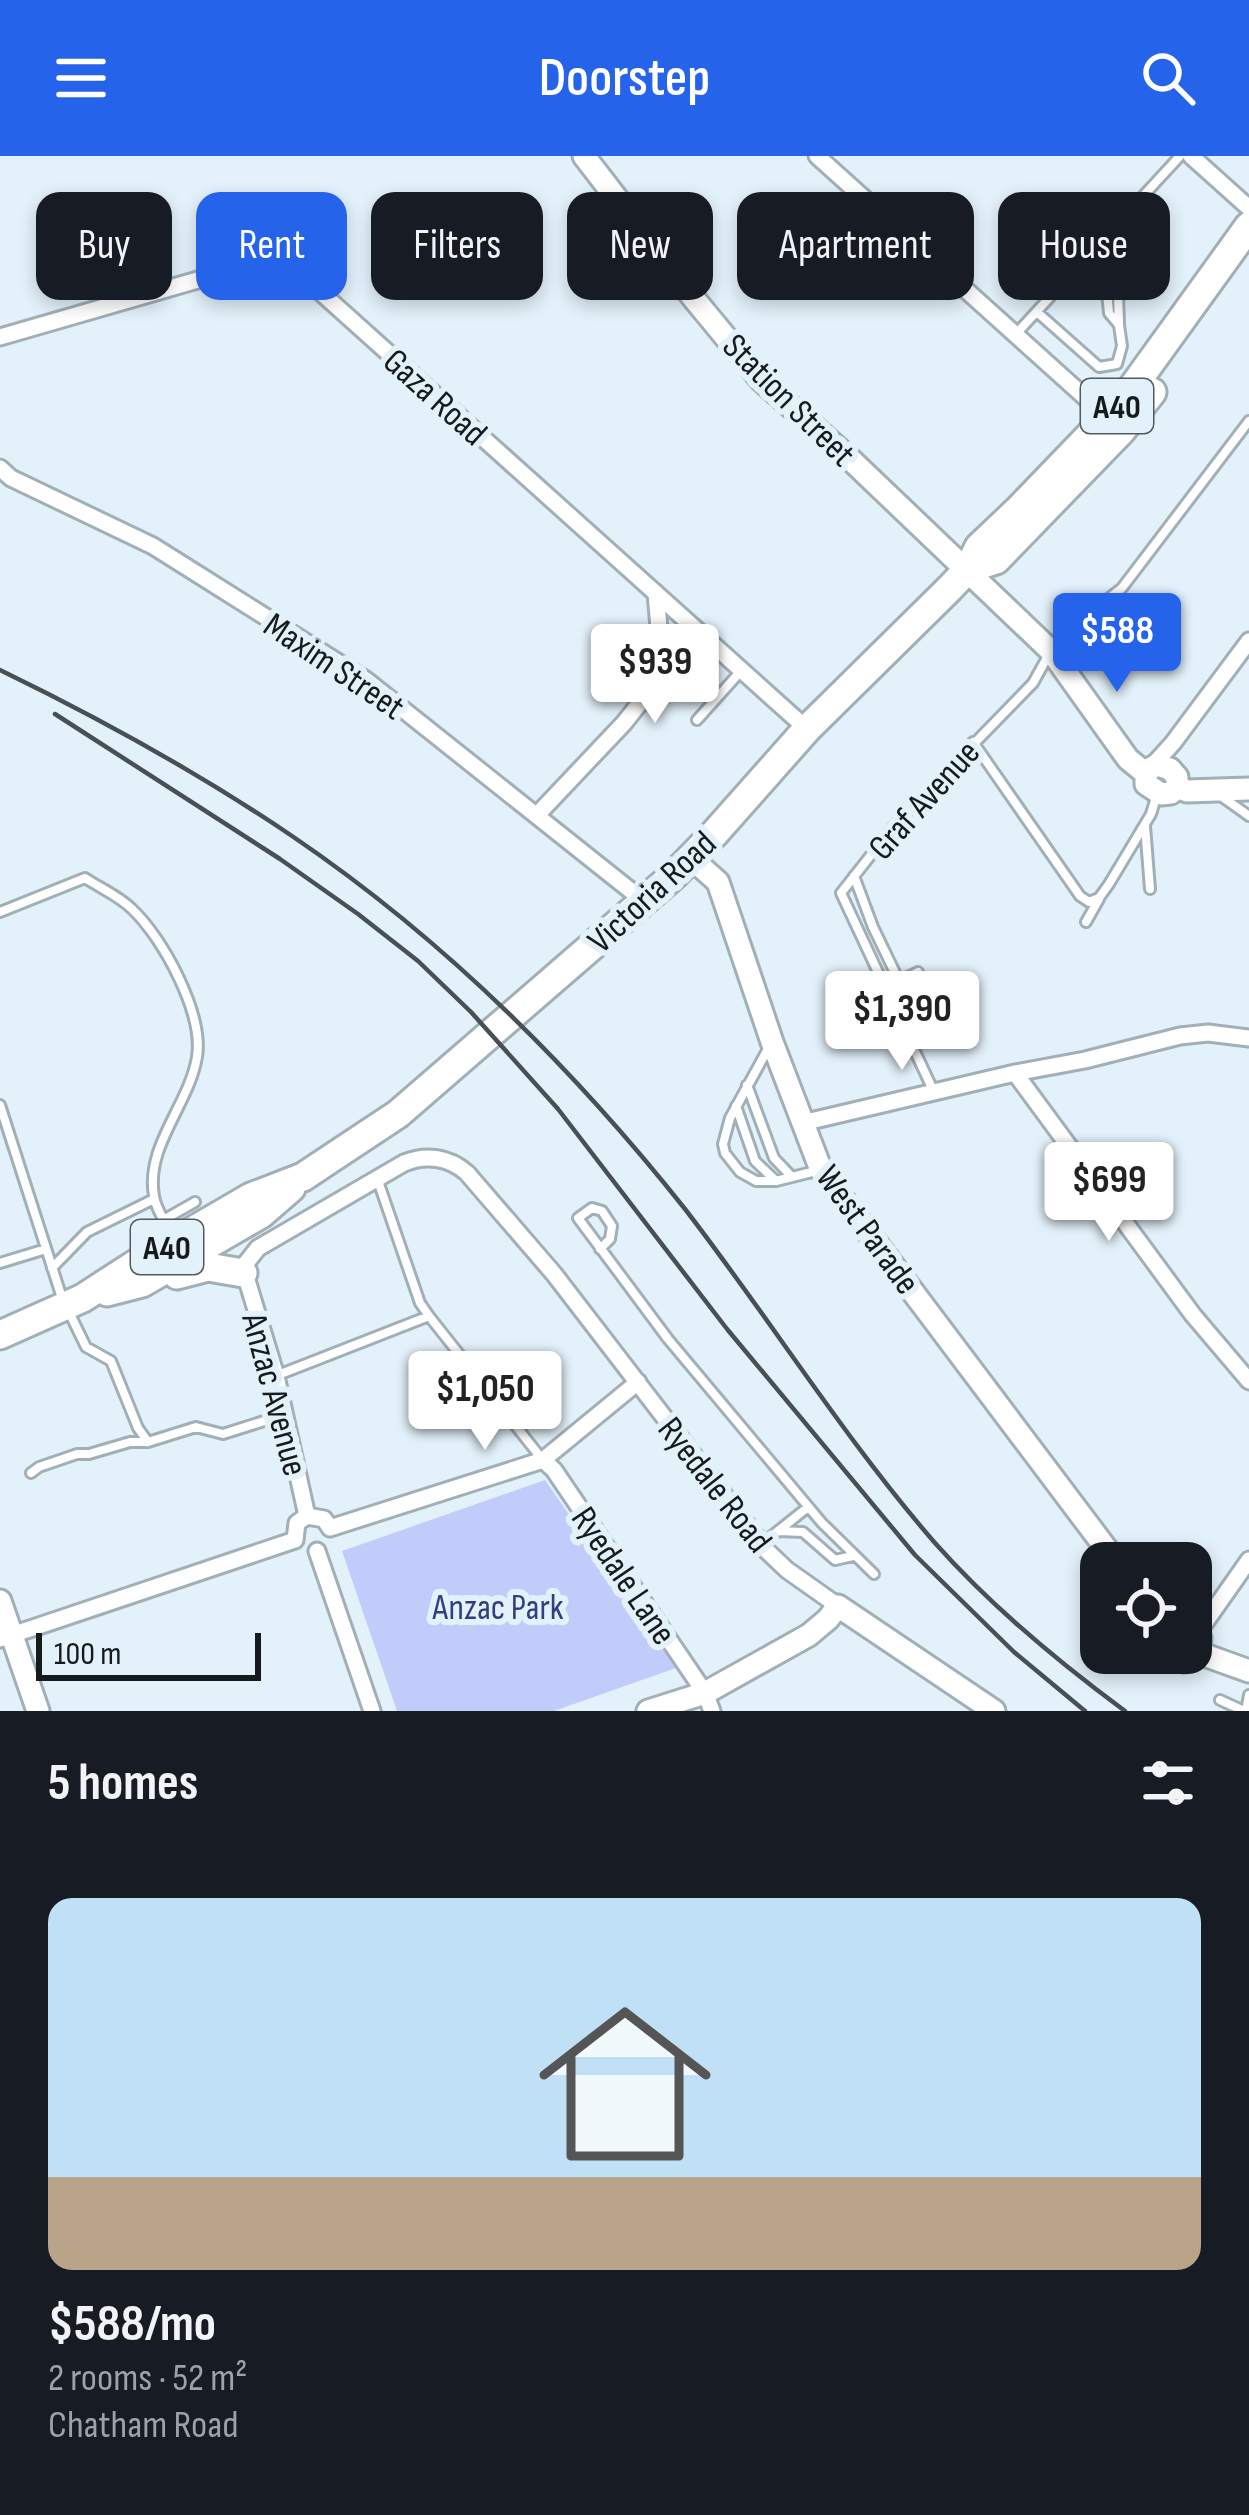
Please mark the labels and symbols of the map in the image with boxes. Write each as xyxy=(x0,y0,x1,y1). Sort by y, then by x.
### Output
street label: Station Street xyxy=(713,326,863,476)
street label: Gaza Road xyxy=(374,340,495,455)
road number: A40 xyxy=(1081,379,1153,433)
pin: $588 xyxy=(1046,593,1188,695)
street label: Maxim Street xyxy=(255,604,412,730)
pin: $939 xyxy=(584,624,726,726)
street label: Graf Avenue xyxy=(860,732,990,869)
street label: Victoria Road xyxy=(580,823,726,963)
pin: $1,390 xyxy=(804,971,1000,1073)
pin: $699 xyxy=(1038,1142,1180,1244)
street label: West Parade xyxy=(806,1158,928,1303)
road number: A40 xyxy=(131,1220,203,1274)
street label: Anzac Avenue xyxy=(231,1308,316,1481)
pin: $1,050 xyxy=(387,1351,583,1453)
street label: Ryedale Road xyxy=(648,1409,780,1562)
street label: Ryedale Lane xyxy=(561,1499,685,1653)
park label: Anzac Park xyxy=(431,1587,564,1630)
scale bar xyxy=(36,1627,261,1680)

